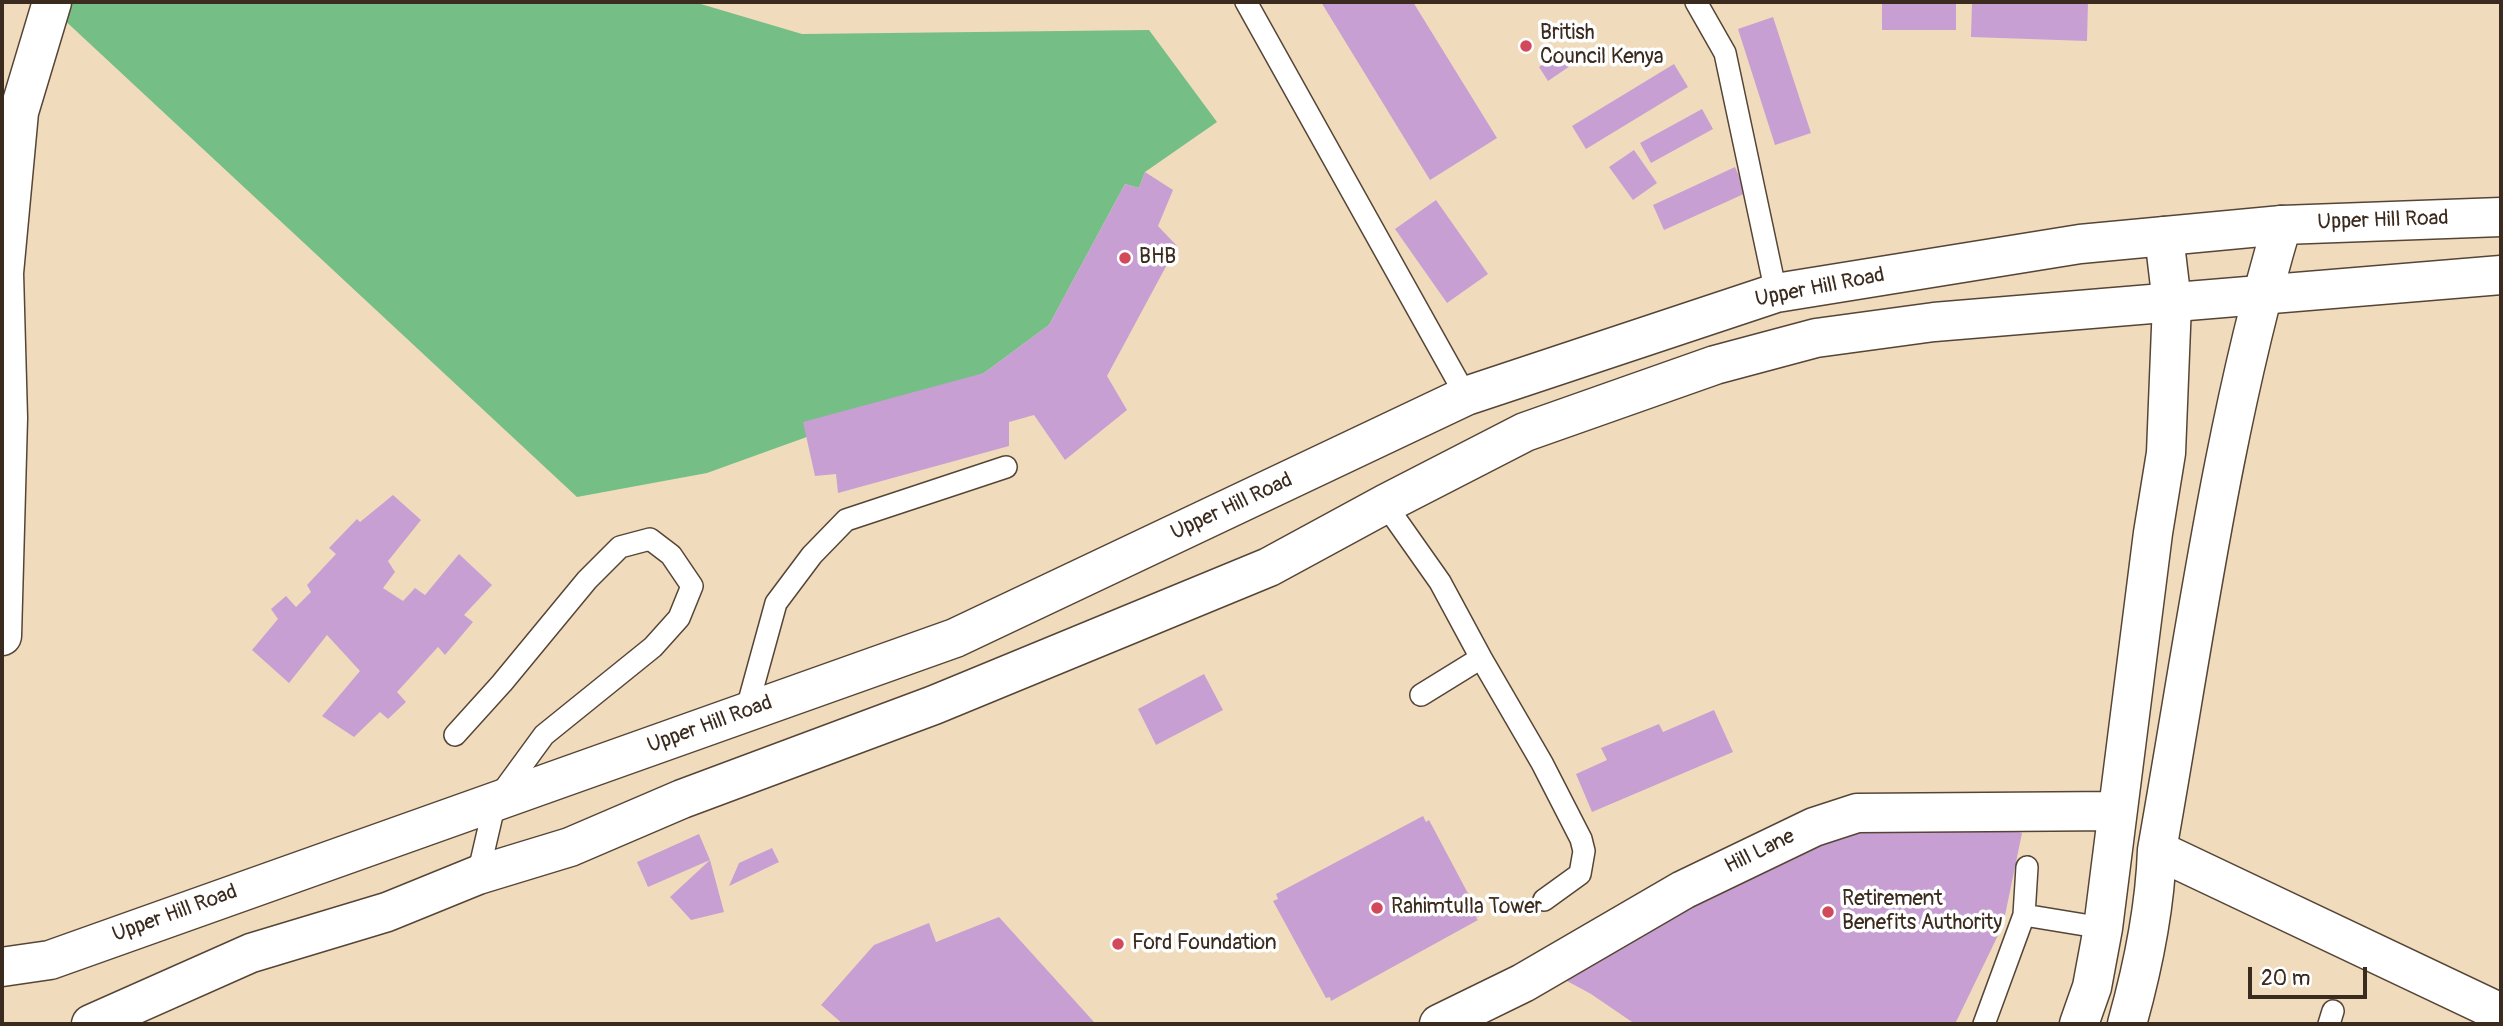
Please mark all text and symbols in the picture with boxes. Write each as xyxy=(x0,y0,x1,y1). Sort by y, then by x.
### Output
place label: British Council Kenya xyxy=(1540,21,1663,71)
marker: British Council Kenya xyxy=(1518,38,1534,54)
street label: Upper Hill Road xyxy=(2317,206,2449,236)
place label: BHB xyxy=(1139,245,1176,271)
marker: BHB xyxy=(1117,250,1133,266)
street label: Upper Hill Road xyxy=(1753,263,1887,313)
street label: Upper Hill Road xyxy=(1167,468,1297,546)
street label: Upper Hill Road xyxy=(644,691,776,759)
street label: Hill Lane xyxy=(1721,824,1799,880)
street label: Upper Hill Road xyxy=(109,880,241,948)
place label: Retirement Benefits Authority xyxy=(1842,887,2002,937)
place label: Rahimtulla Tower xyxy=(1391,895,1542,921)
marker: Rahimtulla Tower xyxy=(1369,900,1385,916)
marker: Retirement Benefits Authority xyxy=(1820,904,1836,920)
place label: Ford Foundation xyxy=(1132,931,1277,957)
marker: Ford Foundation xyxy=(1110,936,1126,952)
scale bar xyxy=(2251,953,2370,997)
text: 20 m xyxy=(2261,965,2310,992)

